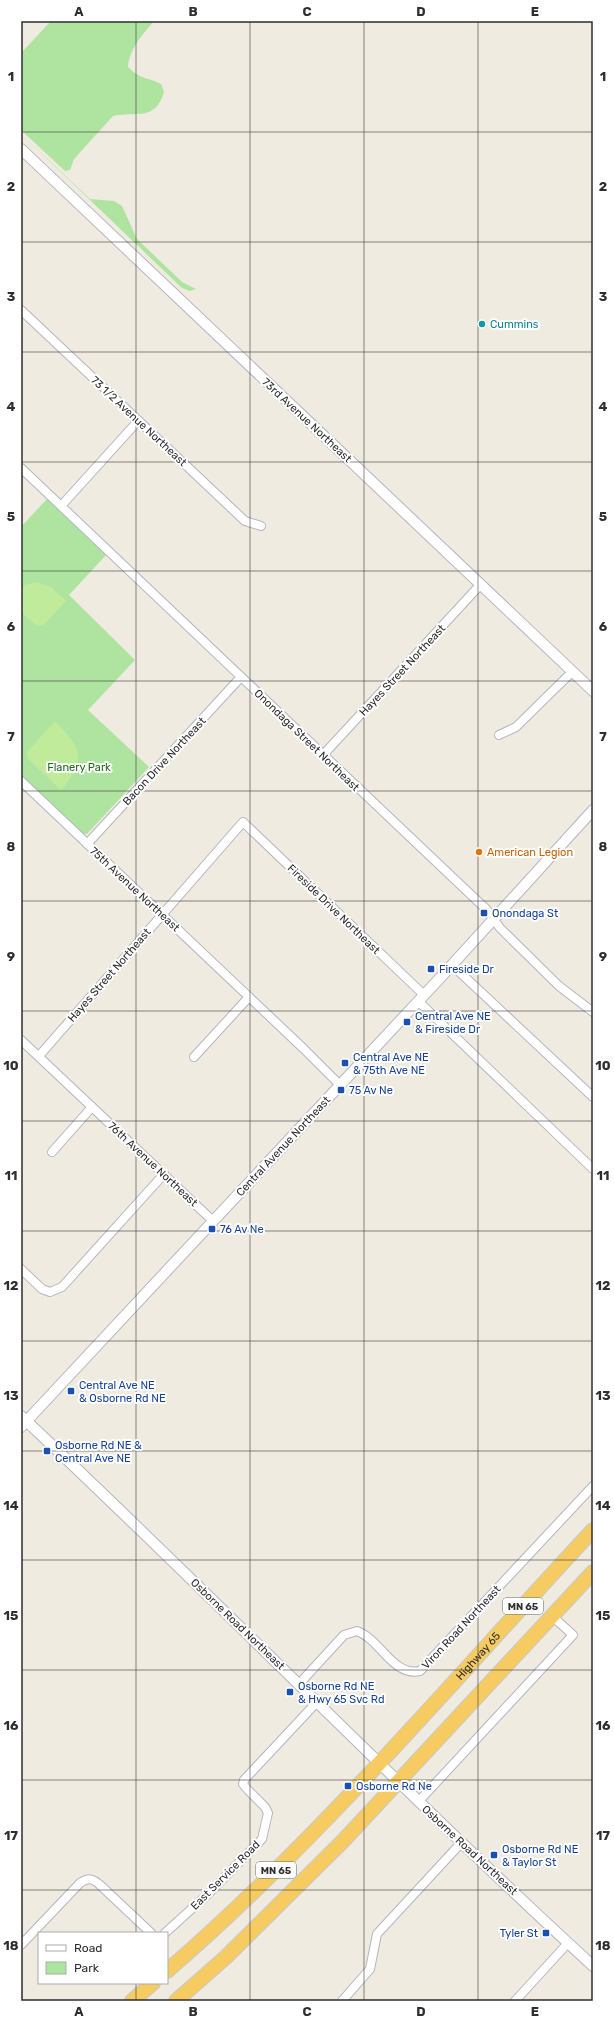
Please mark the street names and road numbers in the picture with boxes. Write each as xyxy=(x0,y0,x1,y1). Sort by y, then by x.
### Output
street label: 73 1/2 Avenue Northeast xyxy=(88,374,190,470)
street label: 73rd Avenue Northeast xyxy=(259,375,355,466)
street label: Hayes Street Northeast xyxy=(357,622,448,719)
street label: Onondaga Street Northeast xyxy=(251,687,362,794)
street label: Bacon Drive Northeast xyxy=(120,714,209,808)
street label: 75th Avenue Northeast xyxy=(87,844,183,935)
street label: Fireside Drive Northeast xyxy=(285,862,383,957)
street label: Hayes Street Northeast xyxy=(65,925,154,1025)
street label: Central Avenue Northeast xyxy=(234,1093,334,1199)
street label: 76th Avenue Northeast xyxy=(105,1119,201,1210)
street label: Osborne Road Northeast xyxy=(188,1576,288,1673)
street label: Viron Road Northeast xyxy=(419,1582,504,1672)
road number: MN 65 xyxy=(503,1598,543,1614)
street label: Highway 65 xyxy=(453,1629,504,1683)
street label: Osborne Road Northeast xyxy=(419,1803,521,1898)
street label: East Service Road xyxy=(188,1838,263,1913)
road number: MN 65 xyxy=(256,1862,296,1878)

